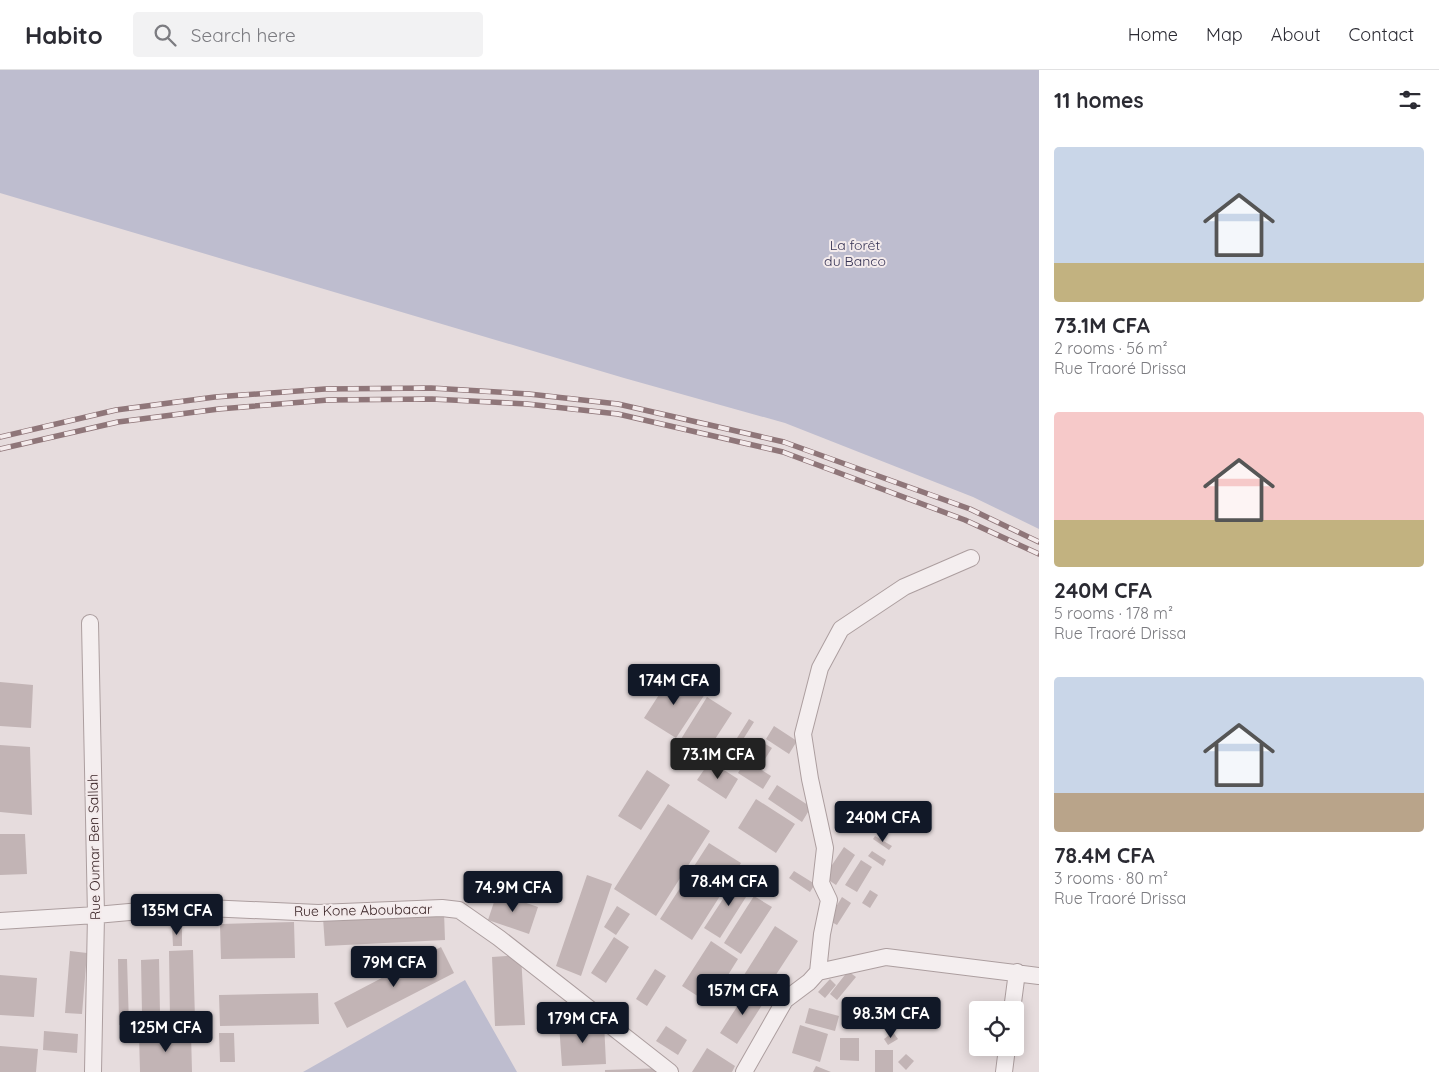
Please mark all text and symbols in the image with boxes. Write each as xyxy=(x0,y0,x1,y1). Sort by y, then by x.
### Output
search box xyxy=(133,12,483,57)
text: Habito xyxy=(25,20,103,50)
icon: search xyxy=(151,21,179,49)
text: Search here xyxy=(191,23,296,47)
text: Home xyxy=(1128,23,1178,46)
text: Map xyxy=(1206,23,1243,46)
text: About xyxy=(1271,23,1321,46)
text: Contact xyxy=(1349,23,1414,46)
icon: filters xyxy=(1396,86,1424,114)
text: 11 homes xyxy=(1054,87,1144,113)
icon: home xyxy=(1194,180,1284,270)
park label: La forêt du Banco xyxy=(824,236,886,270)
text: 73.1M CFA xyxy=(1054,312,1150,338)
text: 2 rooms · 56 m² xyxy=(1054,338,1168,358)
text: Rue Traoré Drissa xyxy=(1054,358,1186,378)
icon: home xyxy=(1194,445,1284,535)
text: 240M CFA xyxy=(1054,577,1152,603)
text: 5 rooms · 178 m² xyxy=(1054,603,1173,623)
text: Rue Traoré Drissa xyxy=(1054,623,1186,643)
pin: 174M CFA xyxy=(622,664,726,706)
text: 174M CFA xyxy=(639,670,709,690)
icon: home xyxy=(1194,710,1284,800)
pin: 73.1M CFA xyxy=(661,738,775,780)
text: 73.1M CFA xyxy=(681,744,755,764)
street label: Rue Oumar Ben Sallah xyxy=(84,774,104,920)
pin: 240M CFA xyxy=(831,800,935,843)
text: 240M CFA xyxy=(846,807,920,827)
text: 78.4M CFA xyxy=(1054,842,1155,868)
pin: 78.4M CFA xyxy=(672,864,786,907)
text: 3 rooms · 80 m² xyxy=(1054,868,1168,888)
pin: 74.9M CFA xyxy=(456,870,570,913)
text: 78.4M CFA xyxy=(691,871,767,891)
text: 74.9M CFA xyxy=(475,877,551,897)
text: Rue Traoré Drissa xyxy=(1054,888,1186,908)
pin: 135M CFA xyxy=(125,894,229,936)
text: 135M CFA xyxy=(142,900,212,920)
street label: Rue Kone Aboubacar xyxy=(294,900,433,920)
pin: 79M CFA xyxy=(348,946,440,988)
text: 79M CFA xyxy=(362,952,426,972)
pin: 157M CFA xyxy=(691,974,795,1016)
text: 157M CFA xyxy=(708,980,778,1000)
pin: 98.3M CFA xyxy=(834,996,948,1039)
map controls xyxy=(969,1001,1024,1056)
button: locate xyxy=(969,1001,1024,1056)
pin: 179M CFA xyxy=(531,1002,635,1044)
text: 98.3M CFA xyxy=(853,1003,929,1023)
text: 179M CFA xyxy=(548,1008,618,1028)
pin: 125M CFA xyxy=(114,1010,218,1053)
text: 125M CFA xyxy=(131,1017,201,1037)

